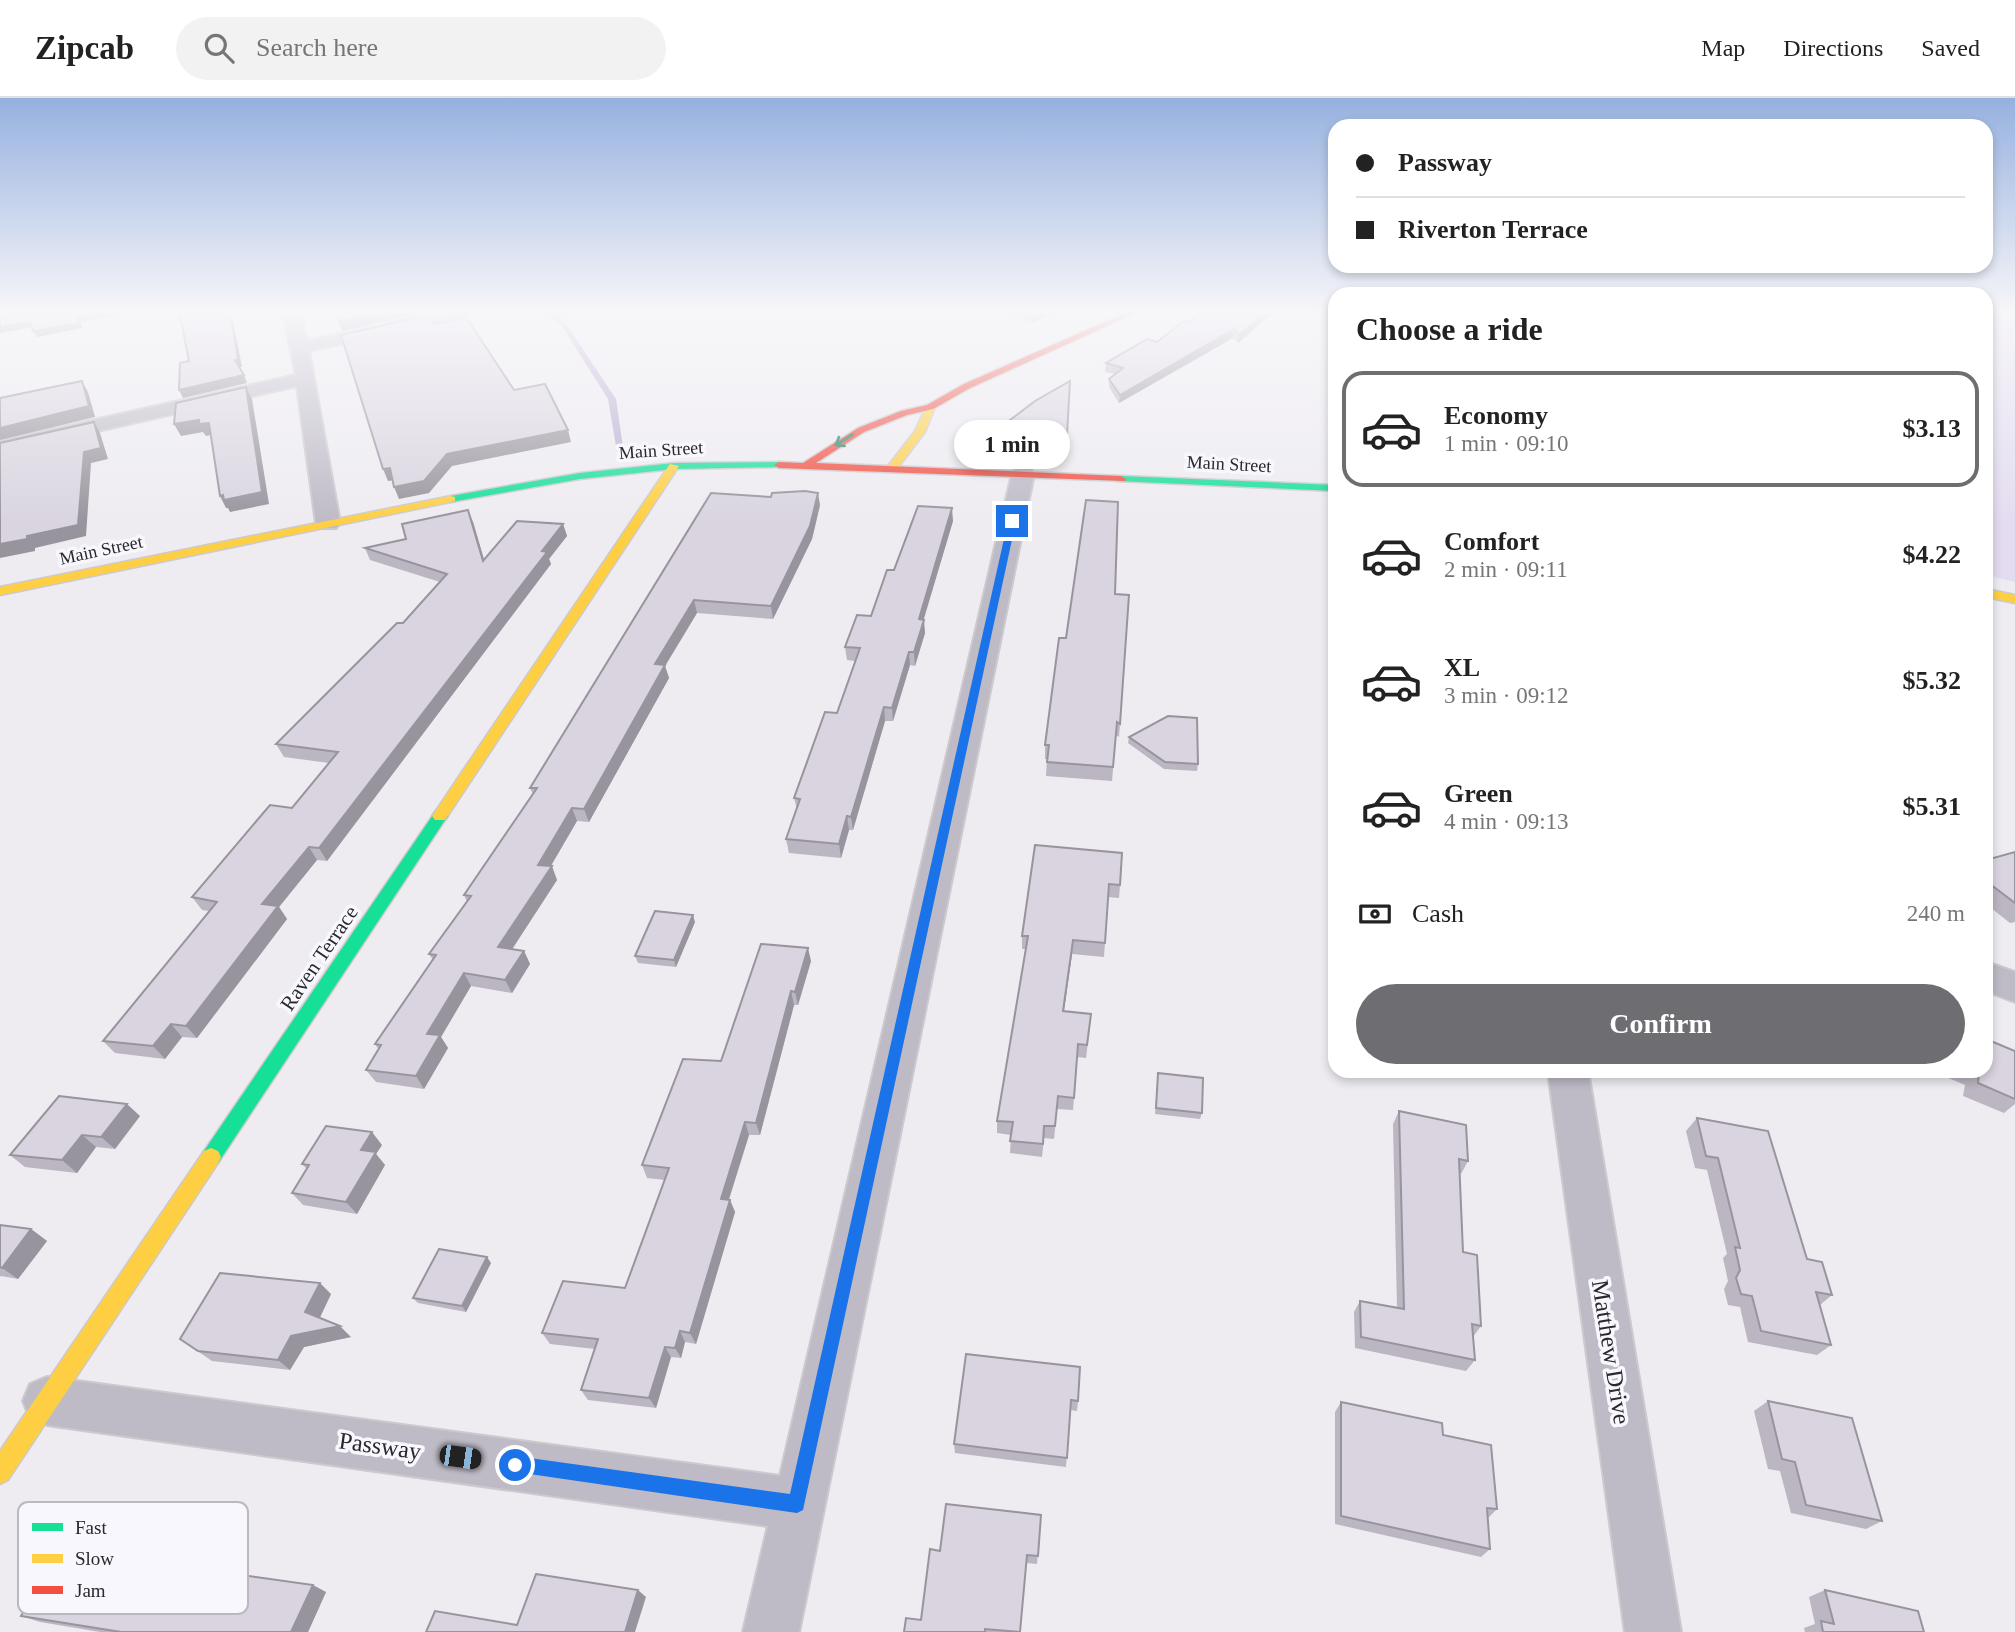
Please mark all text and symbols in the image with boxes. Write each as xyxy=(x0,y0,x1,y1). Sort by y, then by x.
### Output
search box xyxy=(176,17,666,80)
icon: search xyxy=(200,29,238,67)
text: Zipcab xyxy=(35,30,134,66)
text: Search here xyxy=(256,33,378,62)
text: Map xyxy=(1701,35,1745,61)
text: Directions xyxy=(1783,35,1883,61)
text: Saved xyxy=(1921,35,1980,61)
text: Passway xyxy=(1398,148,1492,177)
text: Riverton Terrace xyxy=(1398,215,1588,244)
text: Choose a ride xyxy=(1356,311,1543,347)
icon: car xyxy=(1360,398,1423,461)
text: Economy xyxy=(1444,401,1548,430)
text: $3.13 xyxy=(1903,414,1961,443)
callout: 1 min xyxy=(954,420,1070,468)
text: 1 min · 09:10 xyxy=(1444,431,1569,456)
text: 1 min xyxy=(984,432,1040,457)
one-way arrow xyxy=(835,433,855,447)
street label: Main Street xyxy=(618,437,704,463)
street label: Main Street xyxy=(1186,452,1272,476)
route end xyxy=(996,505,1028,537)
icon: car xyxy=(1360,524,1423,587)
text: Comfort xyxy=(1444,527,1539,556)
street label: Main Street xyxy=(58,531,144,569)
text: $4.22 xyxy=(1903,540,1961,569)
text: 2 min · 09:11 xyxy=(1444,557,1568,582)
icon: car xyxy=(1360,650,1423,713)
text: XL xyxy=(1444,653,1480,682)
text: $5.32 xyxy=(1903,666,1961,695)
text: 3 min · 09:12 xyxy=(1444,683,1569,708)
icon: car xyxy=(1360,776,1423,839)
text: Green xyxy=(1444,779,1513,808)
text: $5.31 xyxy=(1903,792,1961,821)
text: 4 min · 09:13 xyxy=(1444,809,1569,834)
icon: cash xyxy=(1356,895,1394,933)
text: Cash xyxy=(1412,899,1464,928)
street label: Raven Terrace xyxy=(275,901,363,1015)
text: 240 m xyxy=(1907,901,1965,926)
button: Confirm xyxy=(1356,984,1965,1064)
street label: Matthew Drive xyxy=(1587,1278,1635,1426)
street label: Passway xyxy=(337,1427,423,1465)
car xyxy=(438,1444,483,1470)
route start xyxy=(499,1449,531,1481)
legend xyxy=(18,1502,248,1614)
text: Fast xyxy=(75,1517,107,1538)
text: Slow xyxy=(75,1548,114,1569)
text: Jam xyxy=(75,1580,106,1601)

